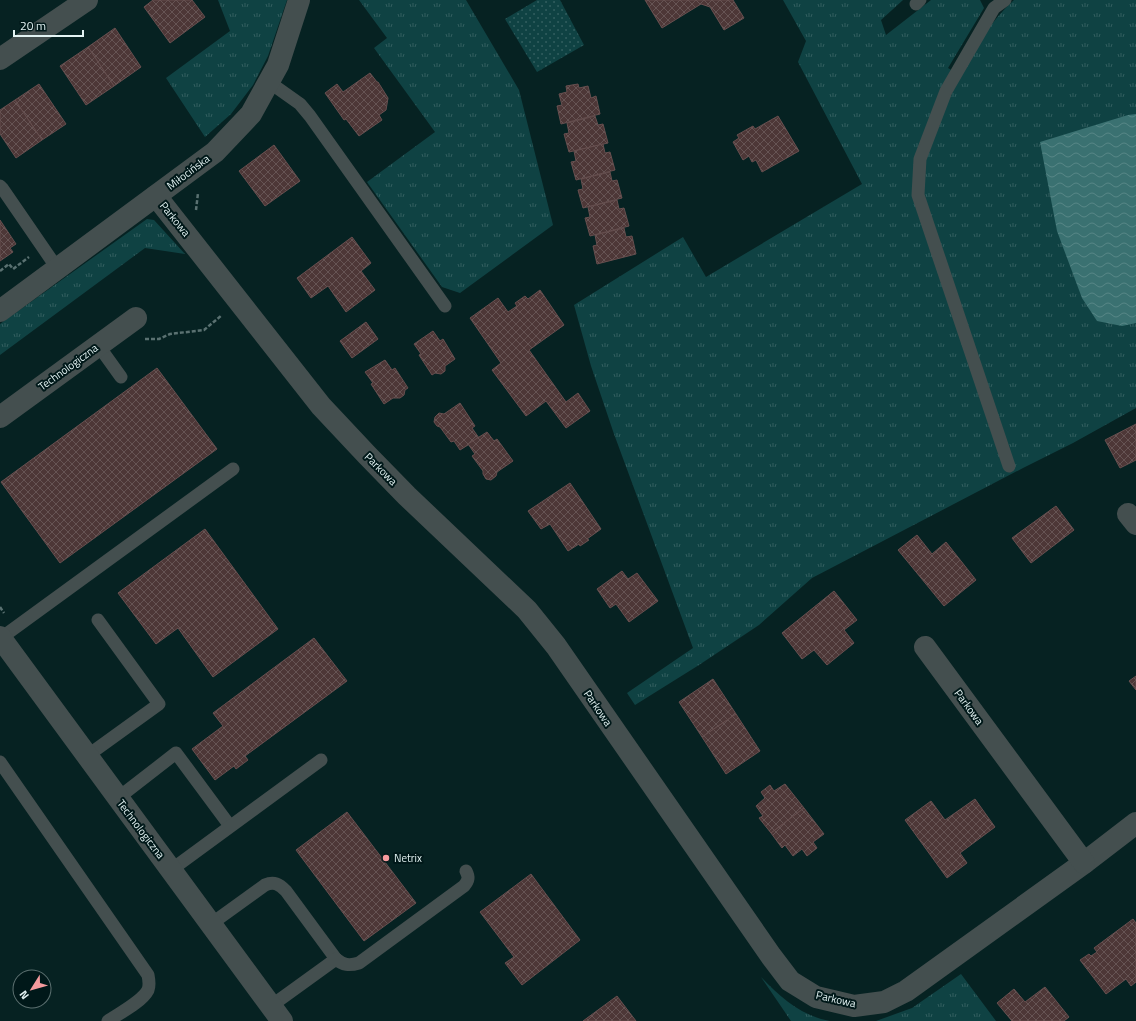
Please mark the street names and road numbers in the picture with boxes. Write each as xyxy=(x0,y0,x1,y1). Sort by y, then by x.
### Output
street label: Miłocińska xyxy=(163,150,213,193)
street label: Parkowa xyxy=(156,198,194,240)
street label: Technologiczna xyxy=(35,340,102,394)
street label: Parkowa xyxy=(361,449,401,489)
street label: Parkowa xyxy=(951,686,988,728)
street label: Parkowa xyxy=(580,687,616,730)
street label: Technologiczna xyxy=(113,796,169,862)
street label: Parkowa xyxy=(814,987,858,1011)

